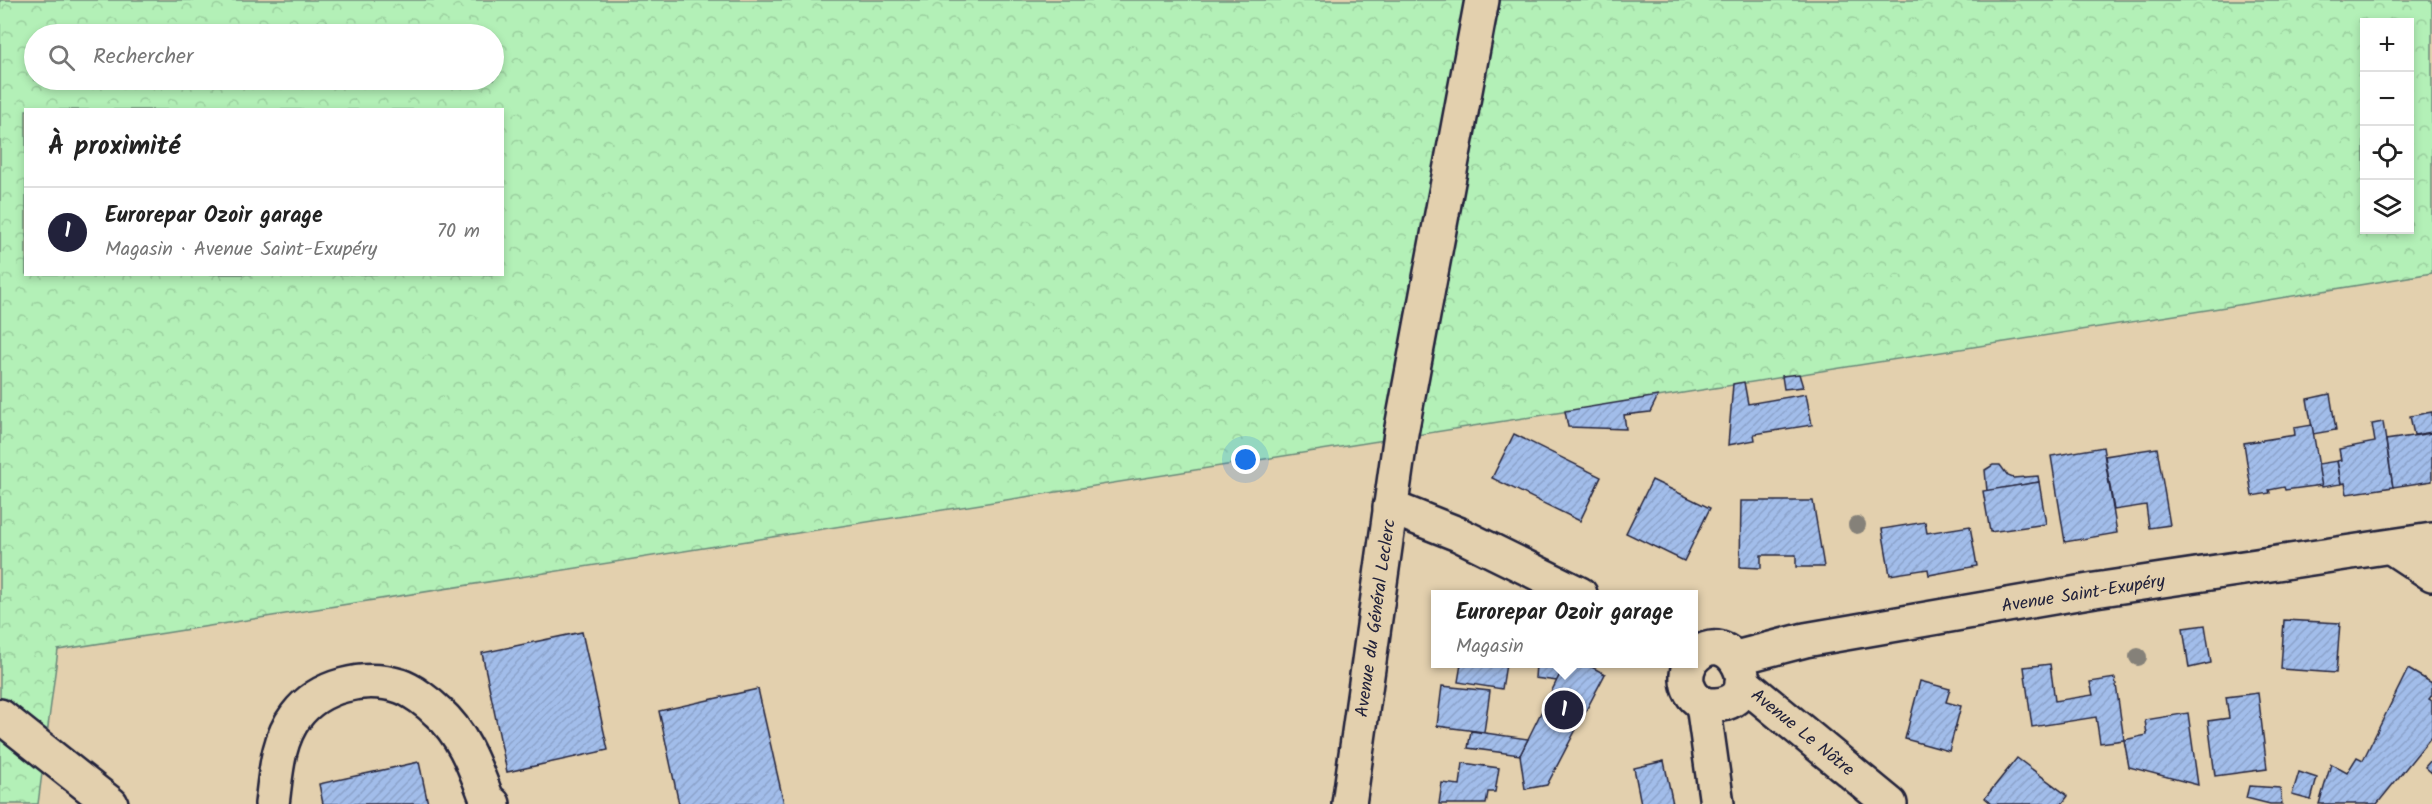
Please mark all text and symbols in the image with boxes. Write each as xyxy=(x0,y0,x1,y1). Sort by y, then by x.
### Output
map controls xyxy=(2360,18,2414,234)
button: + xyxy=(2360,18,2414,72)
search box xyxy=(24,24,504,90)
text: Rechercher xyxy=(93,40,193,75)
icon: search xyxy=(45,41,78,74)
button: − xyxy=(2360,72,2414,126)
text: À proximité xyxy=(48,126,180,168)
button: locate xyxy=(2360,126,2414,180)
button: layers xyxy=(2360,180,2414,234)
text: Eurorepar Ozoir garage xyxy=(105,199,323,234)
text: 1 xyxy=(64,216,71,248)
text: 70 m xyxy=(437,216,480,248)
text: Magasin · Avenue Saint-Exupéry xyxy=(105,234,377,266)
your location xyxy=(1231,445,1260,474)
street label: Avenue du Général Leclerc xyxy=(1348,517,1405,719)
street label: Avenue Saint-Exupéry xyxy=(1999,567,2168,622)
popup xyxy=(1431,590,1698,668)
text: Eurorepar Ozoir garage xyxy=(1456,596,1673,631)
text: Magasin xyxy=(1456,631,1524,663)
street label: Avenue Le Nôtre xyxy=(1744,682,1860,784)
pin: 1 xyxy=(1544,688,1584,732)

